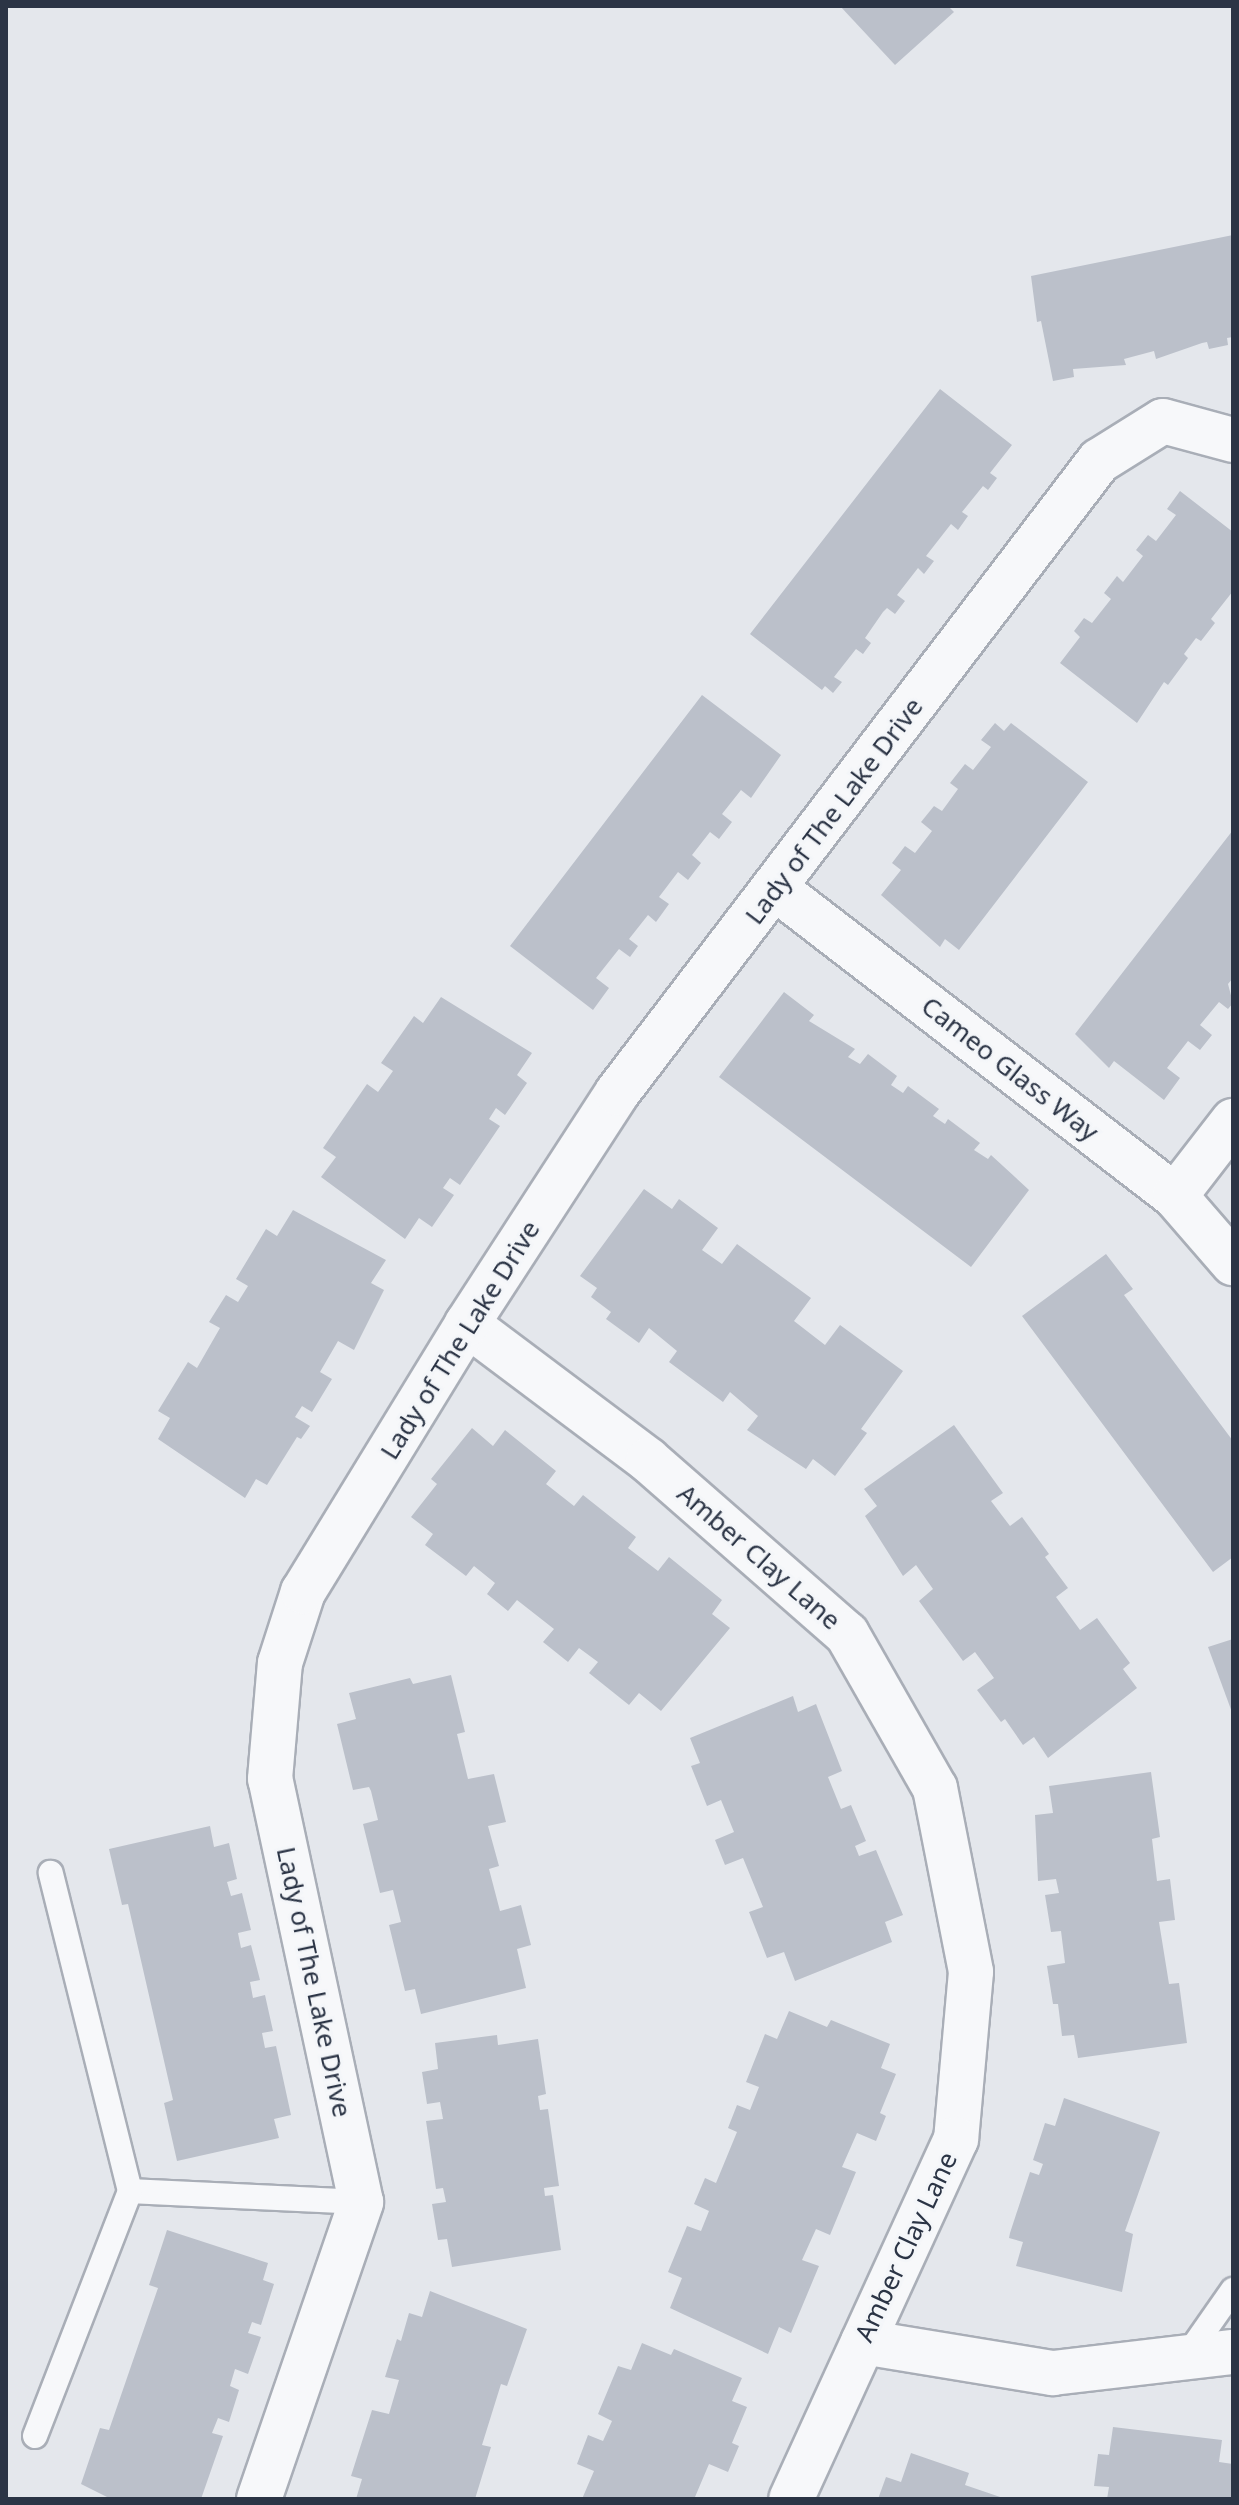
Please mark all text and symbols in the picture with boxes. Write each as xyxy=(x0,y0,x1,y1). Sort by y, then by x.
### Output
street label: Lady of The Lake Drive xyxy=(739,692,929,930)
street label: Cameo Glass Way xyxy=(915,990,1105,1148)
street label: Lady of The Lake Drive xyxy=(374,1215,546,1465)
street label: Amber Clay Lane xyxy=(671,1478,847,1636)
street label: Lady of The Lake Drive xyxy=(270,1844,358,2120)
street label: Amber Clay Lane xyxy=(848,2147,964,2347)

